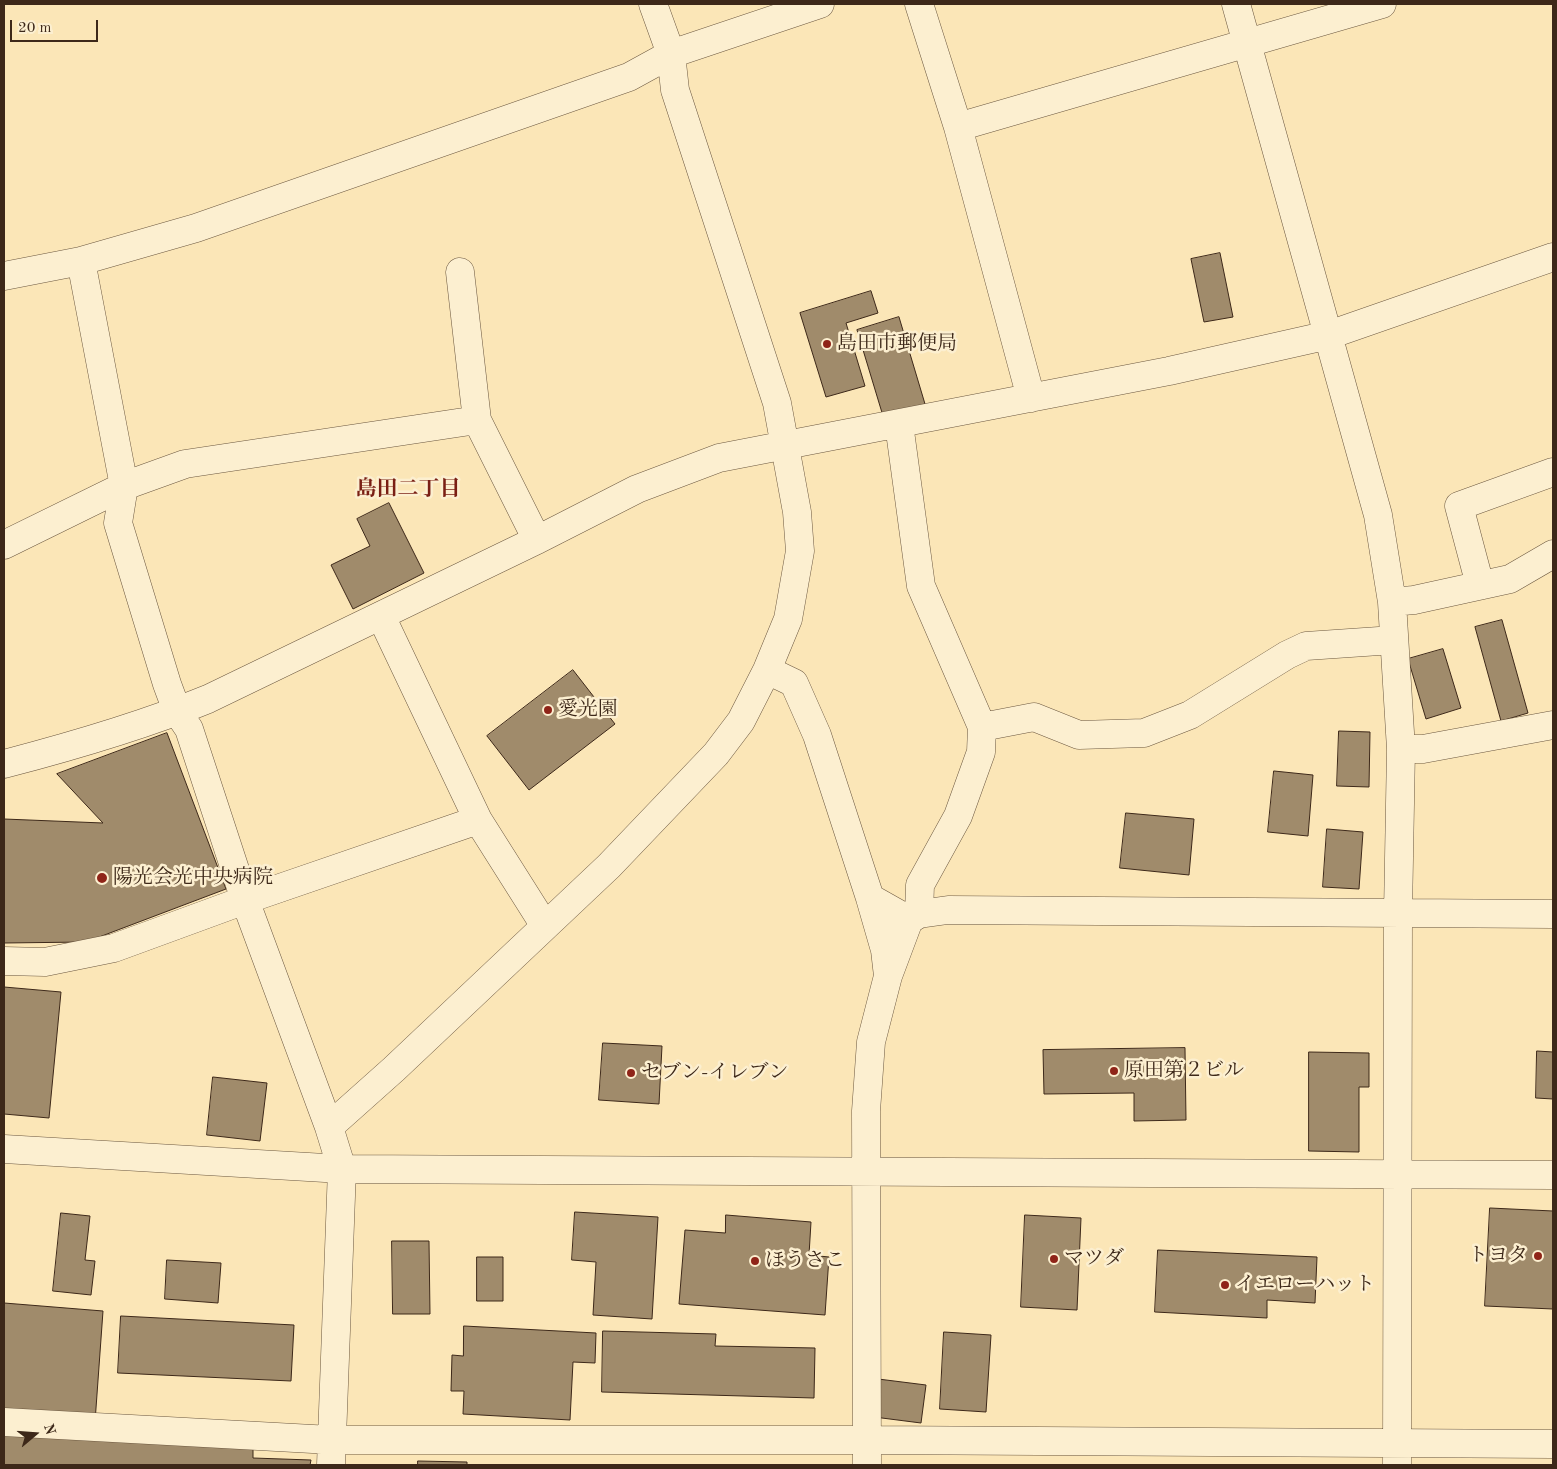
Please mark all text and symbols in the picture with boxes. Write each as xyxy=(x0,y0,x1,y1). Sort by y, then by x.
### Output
scale bar xyxy=(12,10,100,42)
text: 20 m xyxy=(18,21,52,36)
place label: 島田市郵便局 xyxy=(837,332,957,356)
marker: 島田市郵便局 xyxy=(821,338,833,350)
district label: 島田二丁目 xyxy=(356,476,460,502)
place label: 愛光園 xyxy=(558,698,618,722)
marker: 愛光園 xyxy=(542,704,554,716)
place label: 陽光会光中央病院 xyxy=(113,866,273,890)
marker: 陽光会光中央病院 xyxy=(95,871,109,885)
place label: 原田第２ビル xyxy=(1124,1059,1244,1083)
place label: セブン-イレブン xyxy=(641,1061,788,1085)
marker: 原田第２ビル xyxy=(1108,1065,1120,1077)
marker: セブン-イレブン xyxy=(625,1067,637,1079)
place label: トヨタ xyxy=(1468,1244,1528,1268)
place label: マツダ xyxy=(1064,1247,1124,1271)
place label: ほうさこ xyxy=(765,1249,845,1273)
marker: トヨタ xyxy=(1532,1250,1544,1262)
marker: マツダ xyxy=(1048,1253,1060,1265)
marker: ほうさこ xyxy=(749,1255,761,1267)
place label: イエローハット xyxy=(1235,1273,1375,1297)
marker: イエローハット xyxy=(1219,1279,1231,1291)
north arrow xyxy=(10,1409,60,1459)
text: N xyxy=(41,1422,58,1437)

